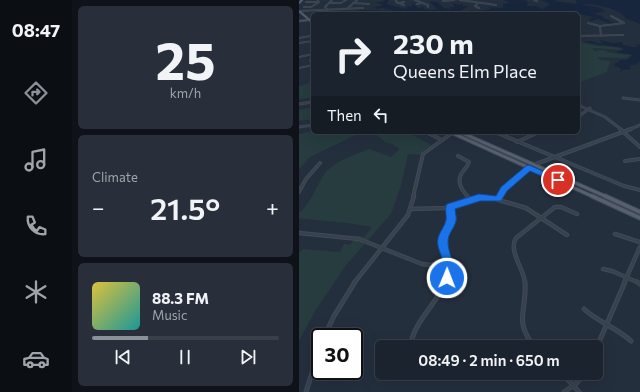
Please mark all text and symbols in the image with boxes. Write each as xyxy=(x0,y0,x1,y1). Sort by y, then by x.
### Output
text: 08:47 xyxy=(12,19,60,41)
text: 230 m xyxy=(393,26,474,60)
text: 25 xyxy=(156,27,215,91)
icon: right xyxy=(327,28,379,80)
text: Queens Elm Place xyxy=(393,60,537,82)
icon: directions xyxy=(22,79,50,107)
text: km/h xyxy=(170,85,201,101)
icon: left xyxy=(370,104,392,126)
text: Then xyxy=(327,106,362,124)
icon: music xyxy=(22,146,50,174)
pin xyxy=(541,163,575,197)
text: Climate xyxy=(92,169,138,185)
icon: arrive xyxy=(547,169,569,191)
text: 21.5° xyxy=(150,189,220,226)
text: − xyxy=(92,194,105,221)
text: + xyxy=(266,194,279,221)
icon: phone xyxy=(22,212,50,240)
position arrow xyxy=(426,257,468,299)
icon: climate xyxy=(22,278,50,306)
text: 88.3 FM xyxy=(152,289,209,307)
text: Music xyxy=(152,307,187,323)
speed limit sign: 30 xyxy=(311,328,363,380)
icon: car xyxy=(22,345,50,373)
icon: previous xyxy=(112,346,134,368)
icon: pause xyxy=(174,346,196,368)
icon: next xyxy=(237,346,259,368)
text: 08:49 · 2 min · 650 m xyxy=(418,351,560,369)

